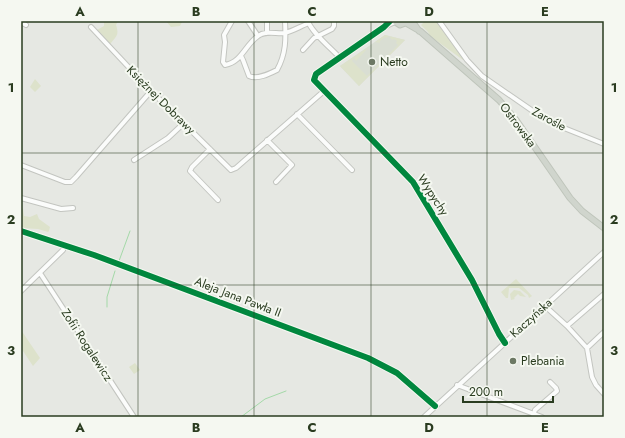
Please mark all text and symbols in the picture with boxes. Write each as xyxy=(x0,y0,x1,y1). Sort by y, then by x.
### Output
text: A xyxy=(74,2,85,21)
text: B xyxy=(192,2,201,21)
text: C xyxy=(307,2,317,21)
text: D xyxy=(424,2,434,21)
text: E xyxy=(541,2,549,21)
place label: Netto xyxy=(380,53,408,71)
marker: Netto xyxy=(367,57,377,67)
street label: Księżnej Dobrawy xyxy=(123,62,200,139)
text: 1 xyxy=(8,78,14,97)
text: 1 xyxy=(611,78,617,97)
street label: Ostrowska xyxy=(495,99,541,151)
street label: Zarośle xyxy=(529,102,569,136)
street label: Wypychy xyxy=(413,171,454,220)
text: 2 xyxy=(7,210,15,229)
text: 2 xyxy=(610,210,618,229)
street label: Aleja Jana Pawła II xyxy=(192,272,284,322)
street label: Kaczyńska xyxy=(506,294,556,342)
street label: Zofii Rogalewicz xyxy=(57,305,117,385)
text: 3 xyxy=(7,341,15,360)
text: 3 xyxy=(610,341,618,360)
place label: Plebania xyxy=(521,352,565,370)
marker: Plebania xyxy=(508,356,518,366)
scale bar xyxy=(463,378,553,404)
text: 200 m xyxy=(469,383,503,401)
text: A xyxy=(74,418,85,437)
text: B xyxy=(192,418,201,437)
text: C xyxy=(307,418,317,437)
text: D xyxy=(424,418,434,437)
text: E xyxy=(541,418,549,437)

